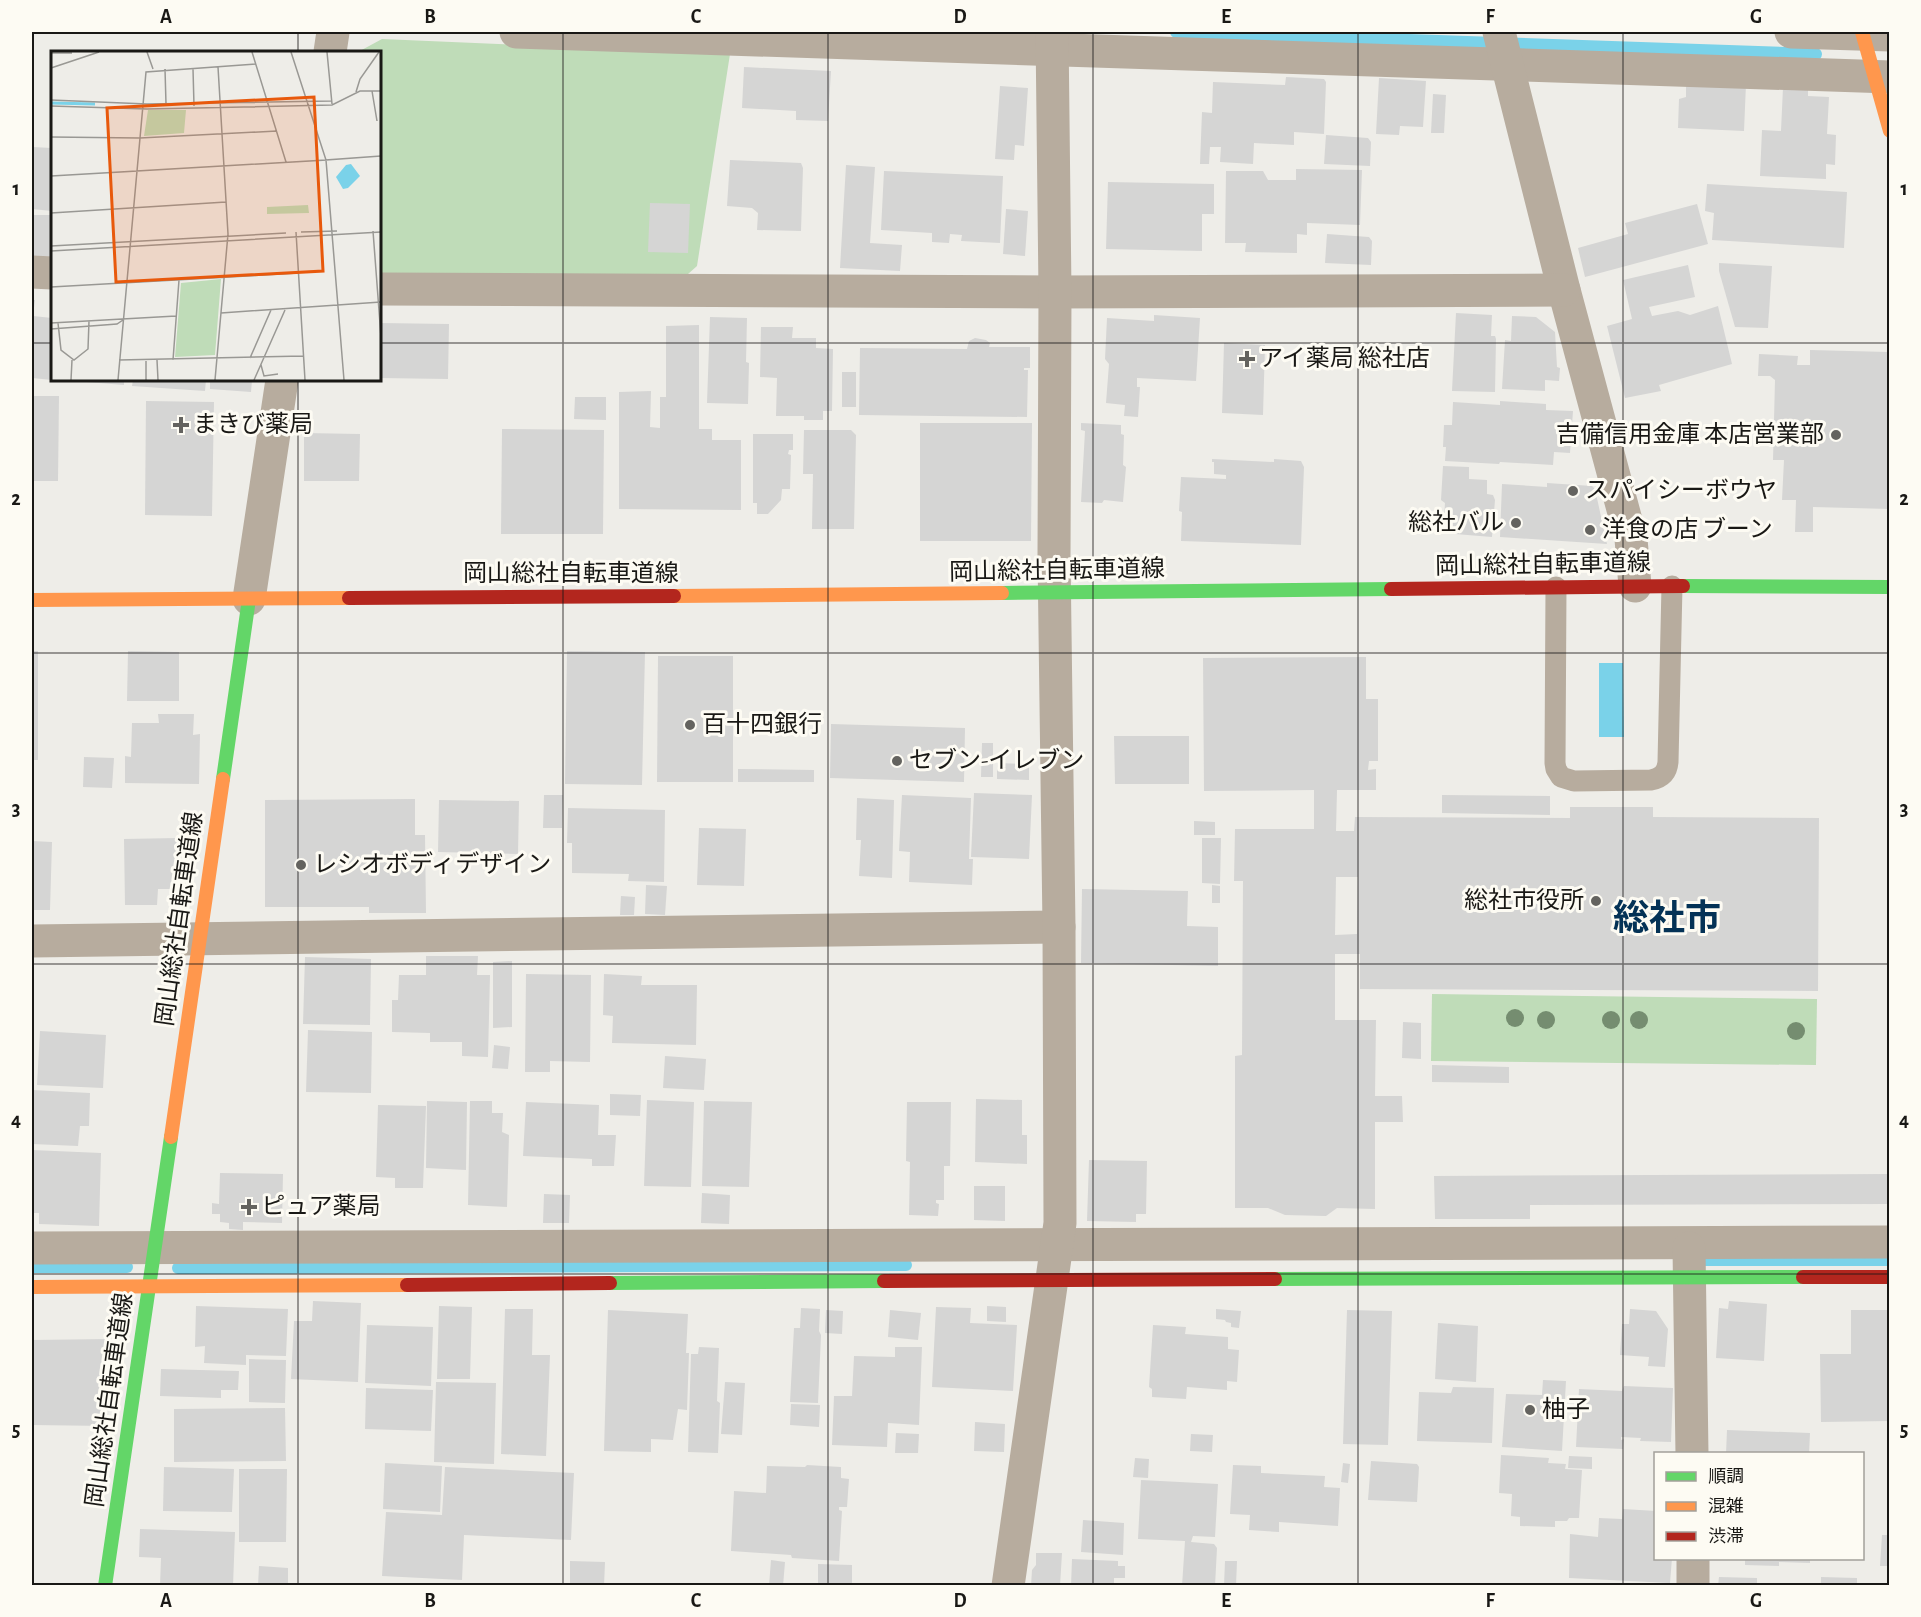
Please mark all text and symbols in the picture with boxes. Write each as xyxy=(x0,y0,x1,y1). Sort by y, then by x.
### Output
text: A xyxy=(160,7,172,27)
text: B xyxy=(424,7,436,27)
text: C xyxy=(691,7,702,27)
text: D xyxy=(953,7,967,27)
text: E xyxy=(1221,7,1231,27)
text: F xyxy=(1485,7,1495,27)
text: G xyxy=(1750,7,1762,27)
inset map xyxy=(51,51,381,381)
text: 1 xyxy=(12,179,20,199)
text: 1 xyxy=(1900,179,1908,199)
place label: アイ薬局 総社店 xyxy=(1259,345,1430,371)
marker: アイ薬局 総社店 xyxy=(1240,352,1254,366)
place label: まきび薬局 xyxy=(193,411,313,437)
marker: まきび薬局 xyxy=(174,418,188,432)
place label: 吉備信用金庫 本店営業部 xyxy=(1556,421,1824,447)
marker: 吉備信用金庫 本店営業部 xyxy=(1829,428,1843,442)
place label: スパイシーボウヤ xyxy=(1585,478,1777,503)
marker: スパイシーボウヤ xyxy=(1566,484,1580,498)
text: 2 xyxy=(11,489,21,509)
text: 2 xyxy=(1899,489,1909,509)
place label: 総社バル xyxy=(1408,509,1504,535)
marker: 総社バル xyxy=(1509,516,1523,530)
place label: 洋食の店 ブーン xyxy=(1602,516,1773,542)
marker: 洋食の店 ブーン xyxy=(1583,523,1597,537)
street label: 岡山総社自転車道線 xyxy=(1435,549,1651,579)
street label: 岡山総社自転車道線 xyxy=(949,555,1165,585)
street label: 岡山総社自転車道線 xyxy=(463,560,679,586)
place label: 百十四銀行 xyxy=(702,711,822,737)
marker: 百十四銀行 xyxy=(683,718,697,732)
place label: セブン-イレブン xyxy=(909,747,1084,773)
marker: セブン-イレブン xyxy=(890,754,904,768)
text: 3 xyxy=(12,799,20,819)
text: 3 xyxy=(1900,799,1908,819)
street label: 岡山総社自転車道線 xyxy=(151,810,207,1028)
place label: レシオボディデザイン xyxy=(313,851,551,877)
marker: レシオボディデザイン xyxy=(294,858,308,872)
place label: 総社市役所 xyxy=(1464,887,1584,913)
marker: 総社市役所 xyxy=(1589,894,1603,908)
district label: 総社市 xyxy=(1613,899,1721,937)
text: 4 xyxy=(11,1110,21,1130)
text: 4 xyxy=(1899,1110,1909,1130)
place label: ピュア薬局 xyxy=(261,1193,381,1219)
marker: ピュア薬局 xyxy=(242,1200,256,1214)
street label: 岡山総社自転車道線 xyxy=(81,1291,137,1509)
place label: 柚子 xyxy=(1542,1396,1590,1422)
marker: 柚子 xyxy=(1523,1403,1537,1417)
text: 5 xyxy=(12,1420,20,1440)
text: 5 xyxy=(1900,1420,1908,1440)
legend xyxy=(1654,1452,1864,1560)
text: 順調 xyxy=(1708,1468,1744,1486)
text: 混雑 xyxy=(1708,1496,1744,1516)
text: 渋滞 xyxy=(1708,1527,1744,1546)
text: A xyxy=(160,1591,172,1611)
text: B xyxy=(424,1591,436,1611)
text: C xyxy=(691,1591,702,1611)
text: D xyxy=(953,1591,967,1611)
text: E xyxy=(1221,1591,1231,1611)
text: F xyxy=(1485,1591,1495,1611)
text: G xyxy=(1750,1591,1762,1611)

